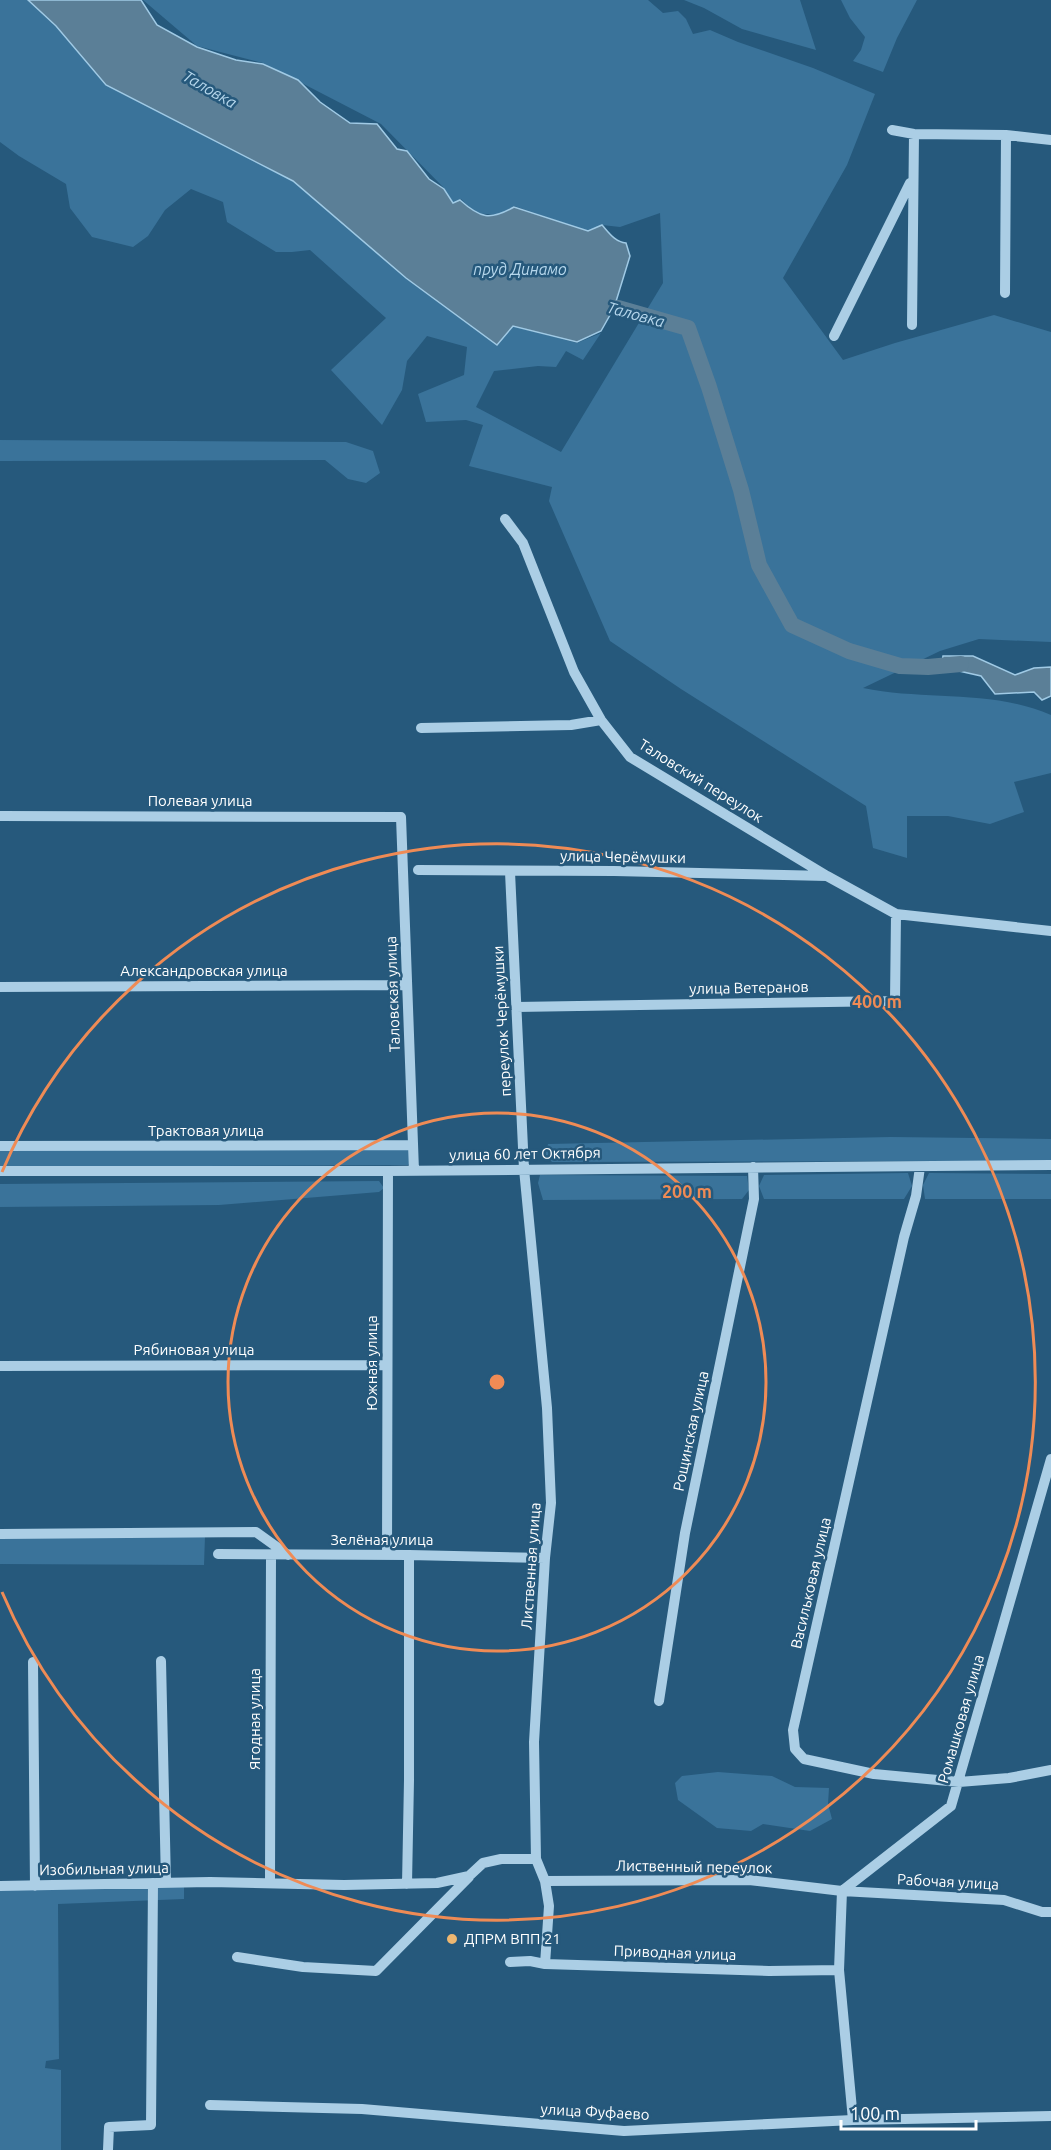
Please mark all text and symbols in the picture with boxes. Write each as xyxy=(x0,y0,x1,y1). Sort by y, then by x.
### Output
water label: Таловка xyxy=(180,67,240,112)
water label: пруд Динамо xyxy=(473,260,567,278)
water label: Таловка xyxy=(605,298,667,330)
street label: Таловский переулок xyxy=(636,735,767,826)
street label: Полевая улица xyxy=(148,792,252,809)
street label: улица Черёмушки xyxy=(560,847,686,866)
street label: Таловская улица xyxy=(382,936,403,1052)
street label: переулок Черёмушки xyxy=(489,945,514,1097)
street label: Александровская улица xyxy=(120,962,288,979)
street label: улица Ветеранов xyxy=(689,978,809,997)
text: 400 m xyxy=(852,991,902,1011)
street label: Трактовая улица xyxy=(148,1122,264,1139)
street label: улица 60 лет Октября xyxy=(449,1144,601,1163)
text: 200 m xyxy=(662,1181,712,1201)
street label: Южная улица xyxy=(363,1315,380,1411)
street label: Рябиновая улица xyxy=(134,1341,254,1358)
street label: Рощинская улица xyxy=(669,1369,712,1493)
centre of rings xyxy=(487,1372,507,1392)
street label: Лиственная улица xyxy=(518,1502,543,1630)
street label: Васильковая улица xyxy=(787,1516,834,1650)
street label: Зелёная улица xyxy=(331,1531,433,1548)
street label: Ромашковая улица xyxy=(934,1653,987,1785)
street label: Ягодная улица xyxy=(246,1668,263,1770)
street label: Лиственный переулок xyxy=(615,1857,773,1876)
street label: Изобильная улица xyxy=(39,1859,169,1878)
street label: Рабочая улица xyxy=(897,1870,1000,1893)
place label: ДПРМ ВПП 21 xyxy=(464,1930,561,1947)
marker: ДПРМ ВПП 21 xyxy=(445,1932,459,1946)
street label: Приводная улица xyxy=(613,1942,737,1963)
scale bar xyxy=(841,2093,976,2131)
street label: улица Фуфаево xyxy=(540,2100,650,2123)
text: 100 m xyxy=(850,2103,900,2123)

